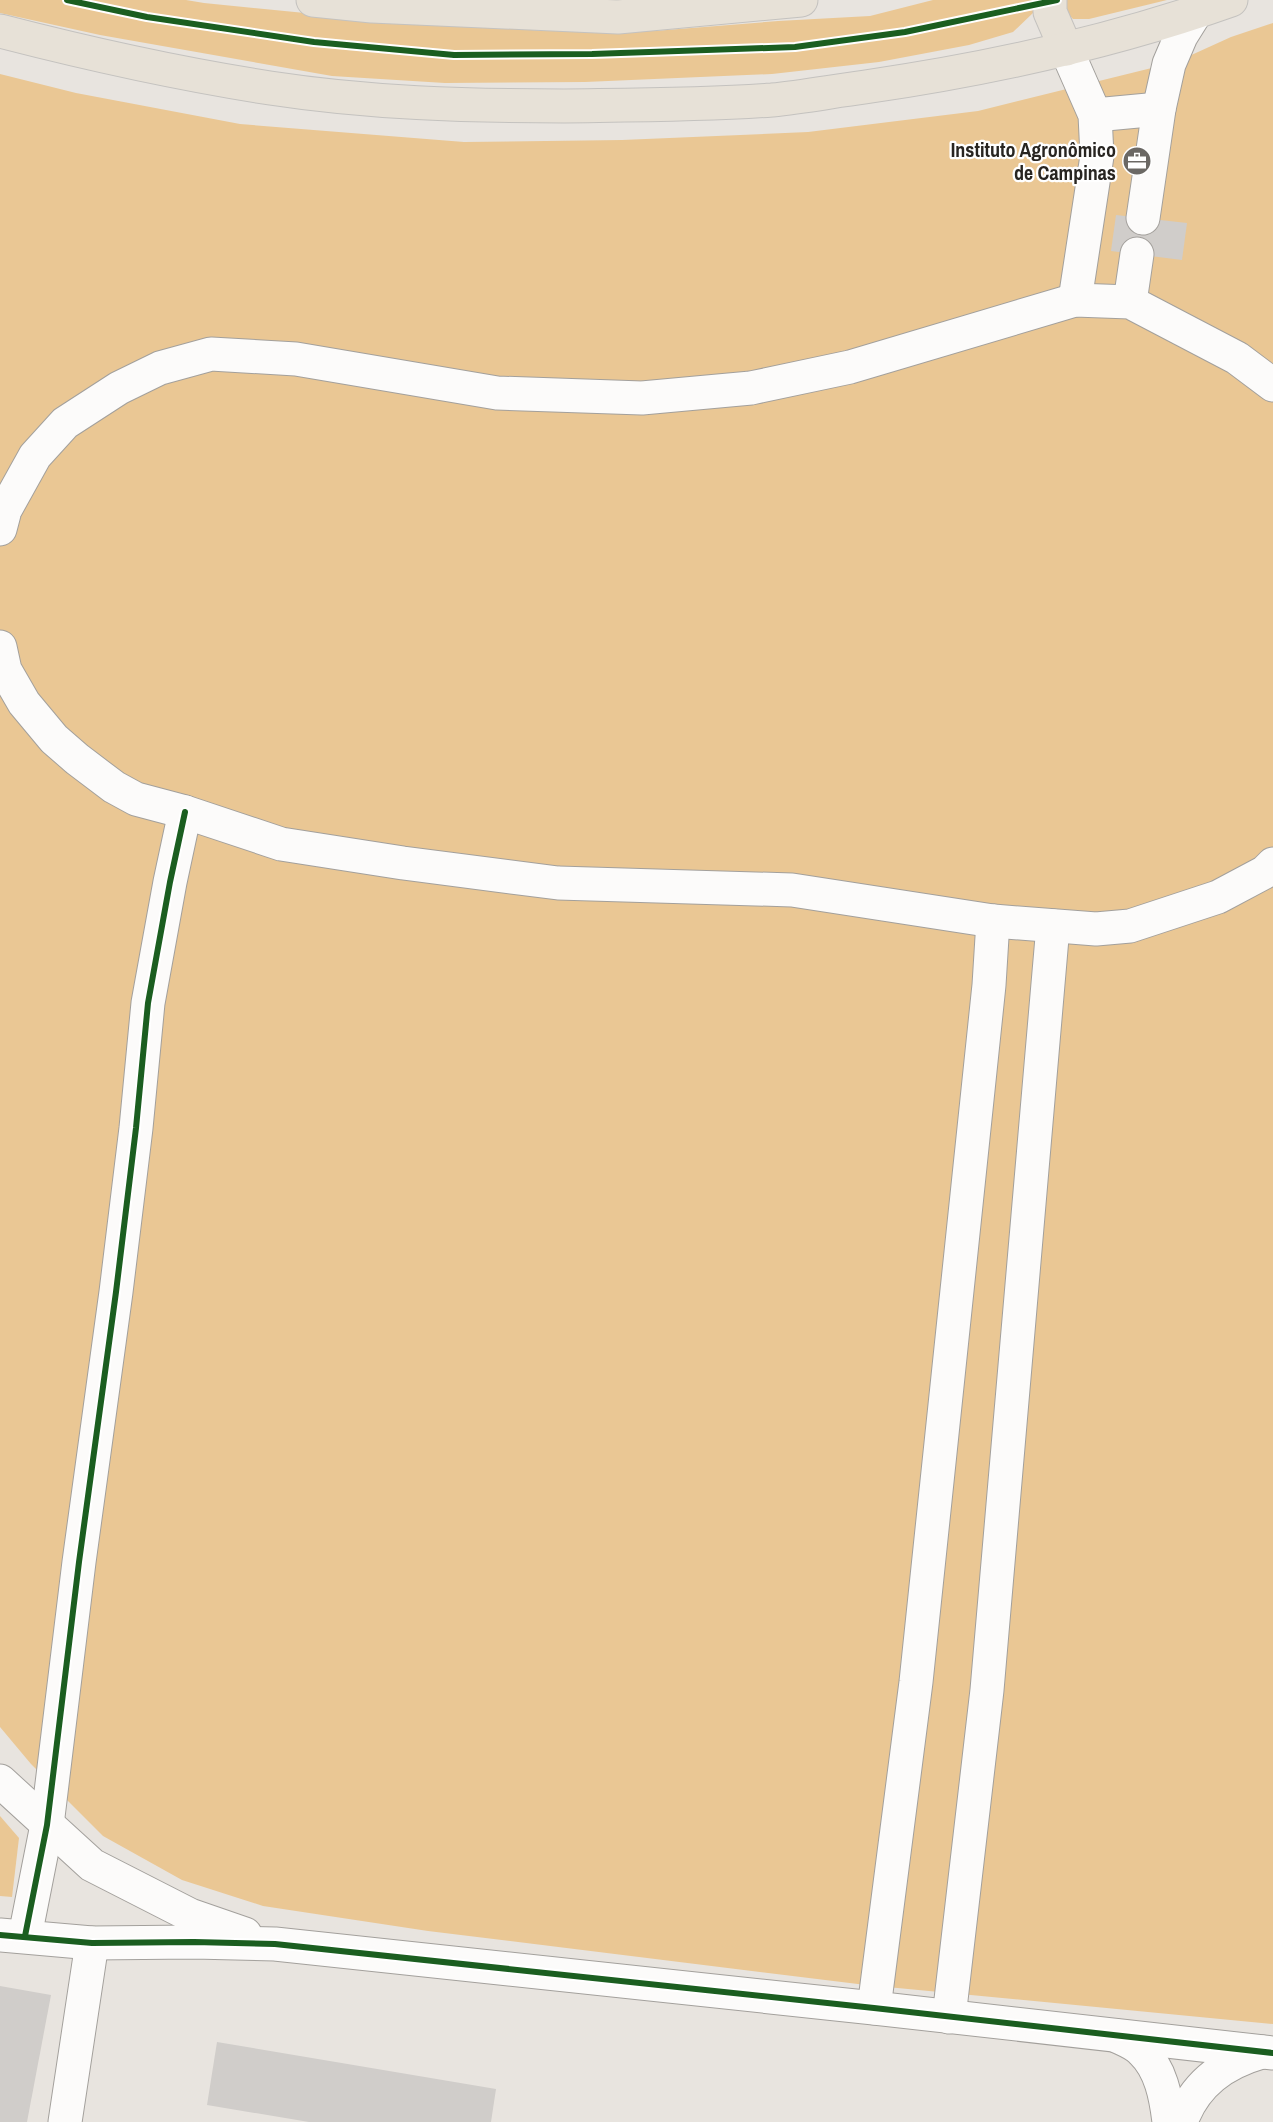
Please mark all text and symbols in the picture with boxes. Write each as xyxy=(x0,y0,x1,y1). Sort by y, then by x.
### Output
place label: Instituto Agronômico de Campinas xyxy=(951,136,1116,186)
office icon: Instituto Agronômico de Campinas xyxy=(1121,145,1153,177)

